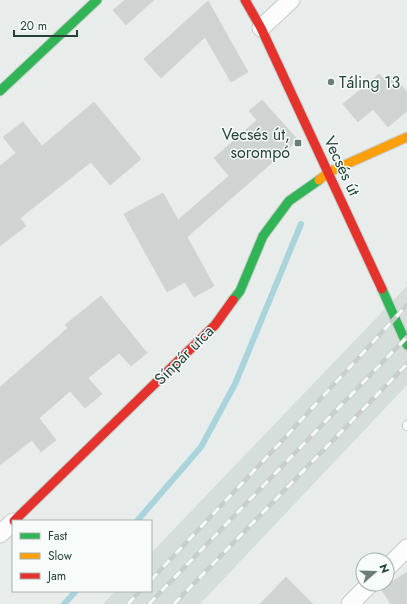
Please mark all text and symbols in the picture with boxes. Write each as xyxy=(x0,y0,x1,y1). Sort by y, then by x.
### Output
scale bar xyxy=(14,12,77,38)
text: 20 m xyxy=(20,17,47,35)
place label: Táling 13 xyxy=(339,71,401,94)
marker: Táling 13 xyxy=(326,77,336,87)
place label: Vecsés út, sorompó xyxy=(222,123,290,164)
street label: Vecsés út xyxy=(318,132,366,200)
marker: Vecsés út, sorompó xyxy=(293,138,303,148)
street label: Sínpár utca xyxy=(149,320,219,390)
legend xyxy=(12,520,152,592)
text: Fast xyxy=(48,527,67,545)
text: Slow xyxy=(48,547,73,565)
north arrow xyxy=(355,552,395,592)
text: N xyxy=(375,562,393,575)
text: Jam xyxy=(46,567,66,585)

